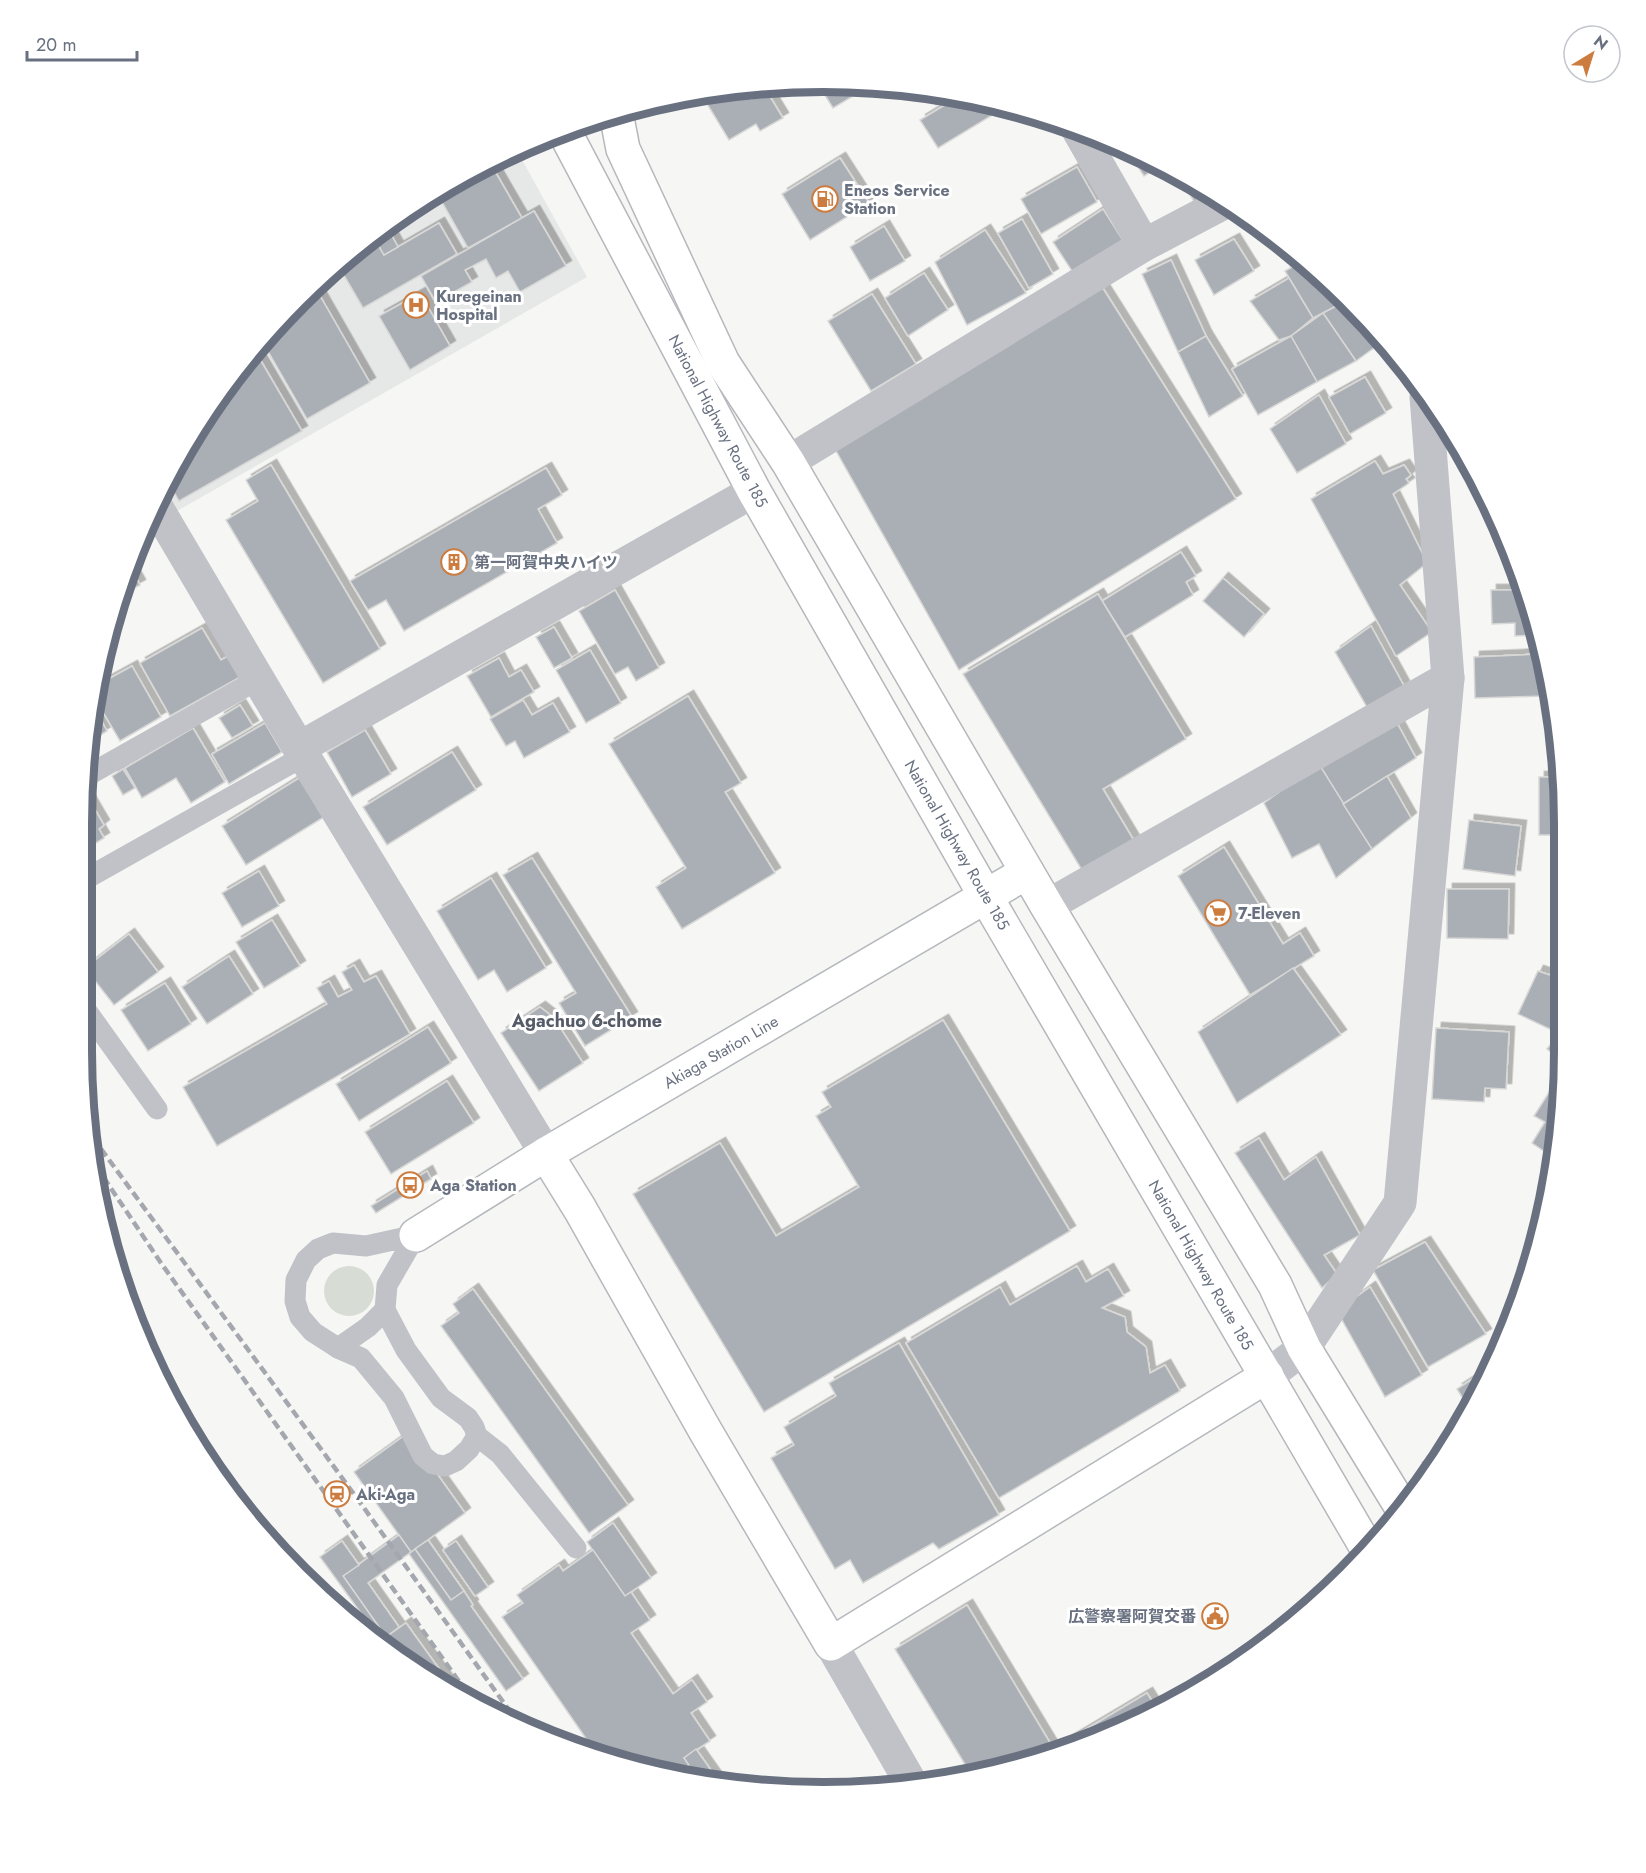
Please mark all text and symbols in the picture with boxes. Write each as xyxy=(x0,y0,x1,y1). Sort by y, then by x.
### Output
scale bar xyxy=(27,24,136,62)
north arrow xyxy=(1562,24,1622,84)
text: N xyxy=(1589,30,1613,56)
text: 20 m xyxy=(36,32,76,58)
place label: Eneos Service Station xyxy=(844,179,950,220)
fuel station icon: Eneos Service Station xyxy=(810,184,840,214)
place label: Kuregeinan Hospital xyxy=(436,285,522,326)
hospital icon: Kuregeinan Hospital xyxy=(401,290,431,320)
street label: National Highway Route 185 xyxy=(663,331,773,511)
building icon: 第一阿賀中央ハイツ xyxy=(439,547,469,577)
place label: 第一阿賀中央ハイツ xyxy=(474,551,618,574)
street label: National Highway Route 185 xyxy=(899,756,1015,934)
supermarket icon: 7-Eleven xyxy=(1203,898,1233,928)
place label: 7-Eleven xyxy=(1238,902,1301,925)
district label: Agachuo 6-chome xyxy=(511,1008,662,1034)
street label: Akiaga Station Line xyxy=(659,1010,783,1094)
bus stop icon: Aga Station xyxy=(395,1170,425,1200)
place label: Aga Station xyxy=(429,1174,517,1197)
street label: National Highway Route 185 xyxy=(1143,1176,1259,1354)
station icon: Aki-Aga xyxy=(322,1479,352,1509)
place label: Aki-Aga xyxy=(355,1483,415,1506)
public building icon: 広警察署阿賀交番 xyxy=(1200,1601,1230,1631)
place label: 広警察署阿賀交番 xyxy=(1068,1605,1196,1628)

